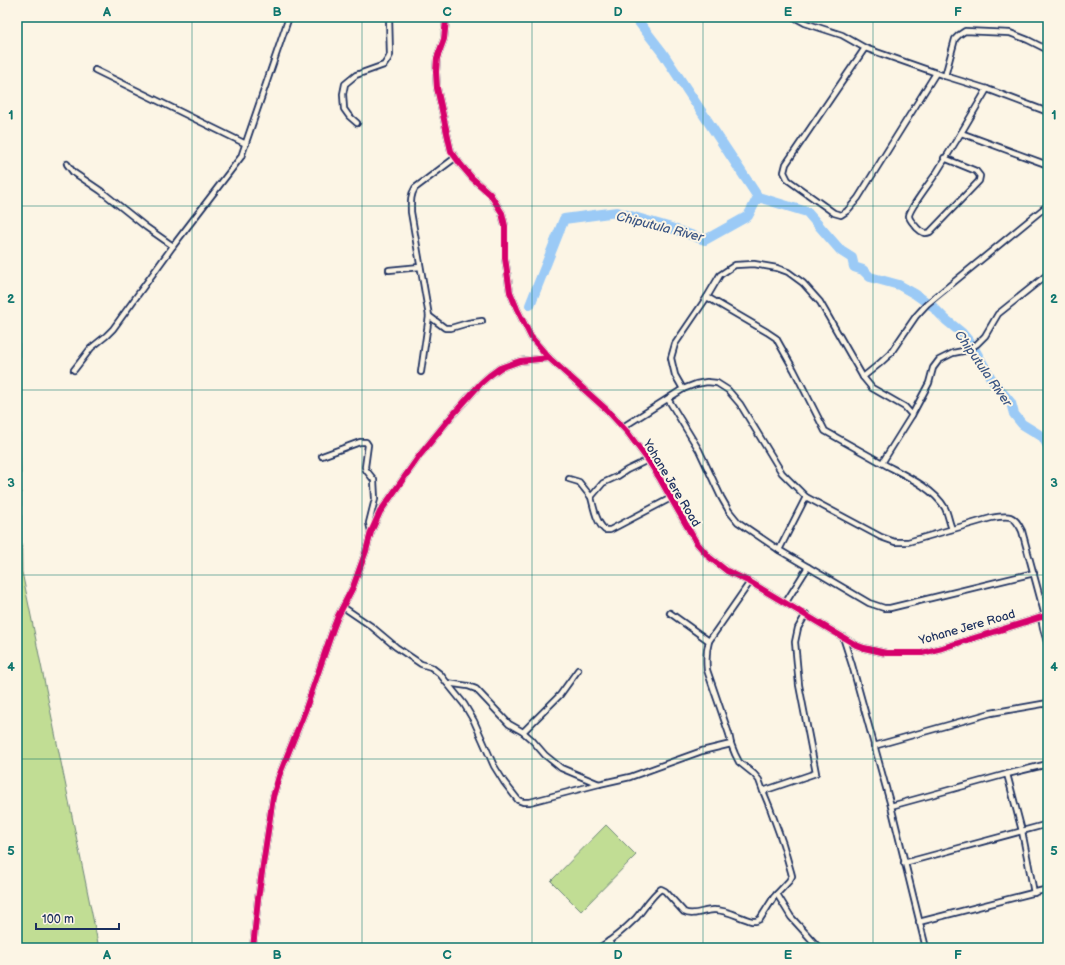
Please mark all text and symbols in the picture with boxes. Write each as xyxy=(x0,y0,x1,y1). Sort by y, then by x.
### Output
text: A xyxy=(102,4,111,20)
text: B xyxy=(272,4,282,20)
text: C xyxy=(442,4,452,20)
text: D xyxy=(613,4,623,20)
text: E xyxy=(784,4,793,20)
text: F xyxy=(954,4,962,20)
text: 1 xyxy=(8,107,14,123)
text: 1 xyxy=(1051,107,1057,123)
water label: Chiputula River xyxy=(615,208,706,246)
text: 2 xyxy=(7,291,15,307)
text: 2 xyxy=(1050,291,1058,307)
water label: Chiputula River xyxy=(951,327,1016,411)
street label: Yohane Jere Road xyxy=(639,436,704,530)
text: 3 xyxy=(7,475,15,491)
text: 3 xyxy=(1050,475,1058,491)
street label: Yohane Jere Road xyxy=(916,607,1017,649)
text: 4 xyxy=(7,659,15,675)
text: 4 xyxy=(1050,659,1058,675)
text: 5 xyxy=(7,843,15,859)
text: 5 xyxy=(1050,843,1058,859)
scale bar xyxy=(36,905,119,931)
text: 100 m xyxy=(42,912,74,927)
text: A xyxy=(102,947,111,963)
text: B xyxy=(272,947,282,963)
text: C xyxy=(442,947,452,963)
text: D xyxy=(613,947,623,963)
text: E xyxy=(784,947,793,963)
text: F xyxy=(954,947,962,963)

